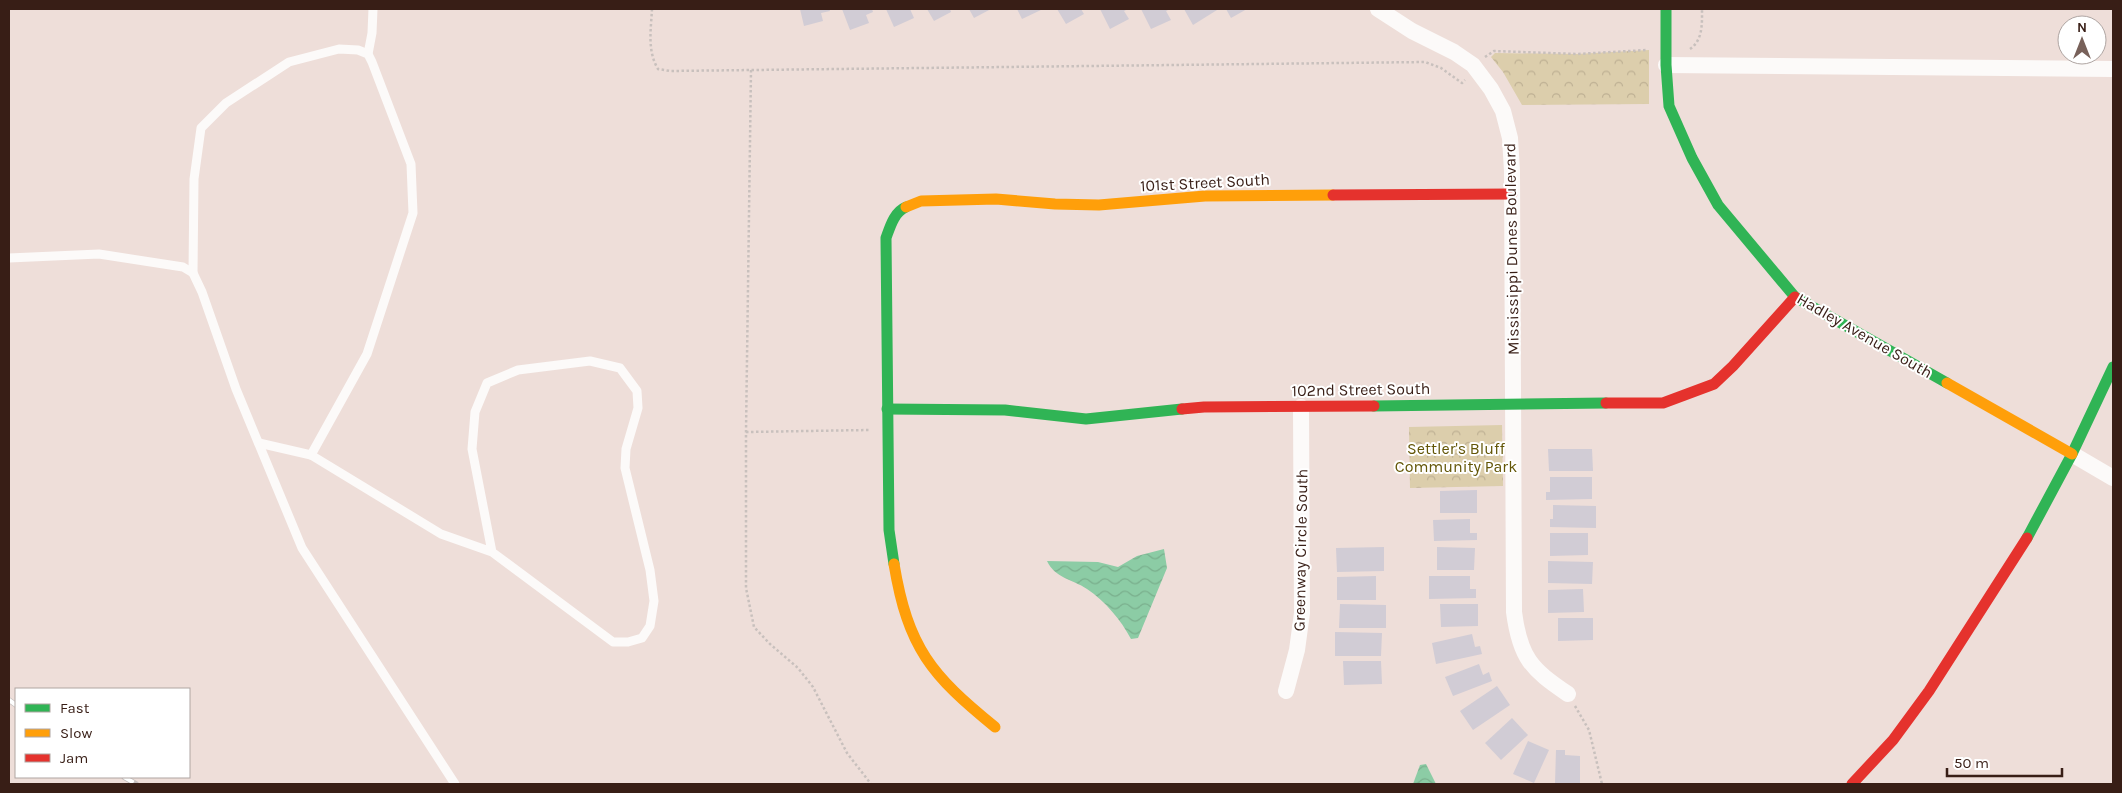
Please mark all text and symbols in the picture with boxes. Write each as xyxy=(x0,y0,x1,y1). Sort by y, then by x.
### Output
north arrow xyxy=(2057,15,2107,65)
text: N xyxy=(2077,19,2087,36)
street label: Mississippi Dunes Boulevard xyxy=(1500,143,1523,355)
street label: 101st Street South xyxy=(1140,170,1270,195)
street label: Hadley Avenue South xyxy=(1794,289,1936,382)
street label: 102nd Street South xyxy=(1292,379,1430,400)
park label: Settler's Bluff Community Park xyxy=(1395,439,1517,476)
street label: Greenway Circle South xyxy=(1290,468,1311,632)
legend xyxy=(15,688,190,778)
text: Fast xyxy=(60,699,90,717)
text: Slow xyxy=(60,724,92,742)
scale bar xyxy=(1947,746,2062,778)
text: Jam xyxy=(60,749,88,767)
text: 50 m xyxy=(1954,754,1989,772)

